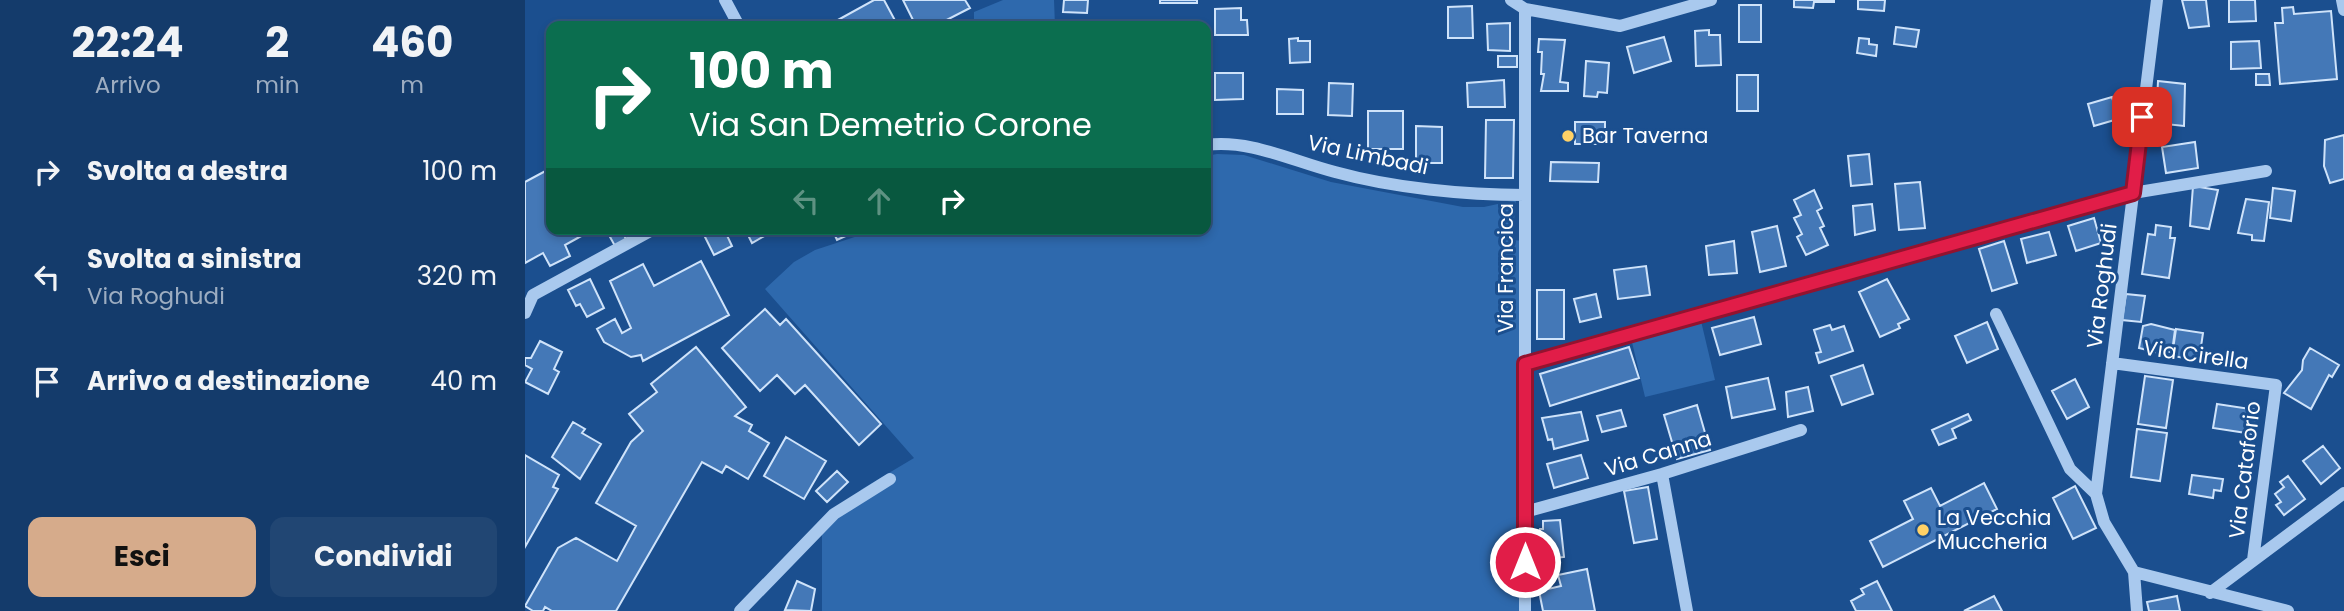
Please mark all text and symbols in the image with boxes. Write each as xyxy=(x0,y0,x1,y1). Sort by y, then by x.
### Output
text: 22:24 xyxy=(72,13,184,72)
text: 2 xyxy=(265,13,289,72)
text: 460 xyxy=(371,13,453,72)
text: 100 m xyxy=(689,37,834,105)
icon: right xyxy=(574,49,665,140)
text: Arrivo xyxy=(95,69,161,101)
text: min xyxy=(255,69,299,101)
text: m xyxy=(400,69,424,101)
pin xyxy=(2112,87,2172,147)
icon: arrive xyxy=(2123,98,2161,136)
text: Via San Demetrio Corone xyxy=(689,102,1092,147)
place label: Bar Taverna xyxy=(1582,121,1708,150)
street label: Via Limbadi xyxy=(1305,128,1431,181)
marker: Bar Taverna xyxy=(1560,128,1576,144)
icon: right xyxy=(28,153,66,191)
text: Svolta a destra xyxy=(87,153,288,189)
text: 100 m xyxy=(422,153,497,189)
icon: left xyxy=(787,182,825,220)
icon: ahead xyxy=(860,182,898,220)
icon: right xyxy=(933,182,971,220)
street label: Via Francica xyxy=(1491,203,1520,333)
street label: Via Roghudi xyxy=(2079,222,2124,350)
text: Svolta a sinistra xyxy=(87,241,302,277)
icon: left xyxy=(28,258,66,296)
text: 320 m xyxy=(417,258,497,294)
text: Via Roghudi xyxy=(87,280,225,312)
street label: Via Cirella xyxy=(2142,333,2251,376)
icon: arrive xyxy=(28,363,66,401)
text: Arrivo a destinazione xyxy=(87,363,370,399)
text: 40 m xyxy=(431,363,497,399)
street label: Via Cataforio xyxy=(2222,400,2267,540)
street label: Via Canna xyxy=(1601,423,1715,484)
place label: La Vecchia Muccheria xyxy=(1937,503,2051,556)
button: Esci xyxy=(28,517,256,597)
button: Condividi xyxy=(270,517,497,597)
marker: La Vecchia Muccheria xyxy=(1915,522,1931,538)
position arrow xyxy=(1488,525,1562,599)

